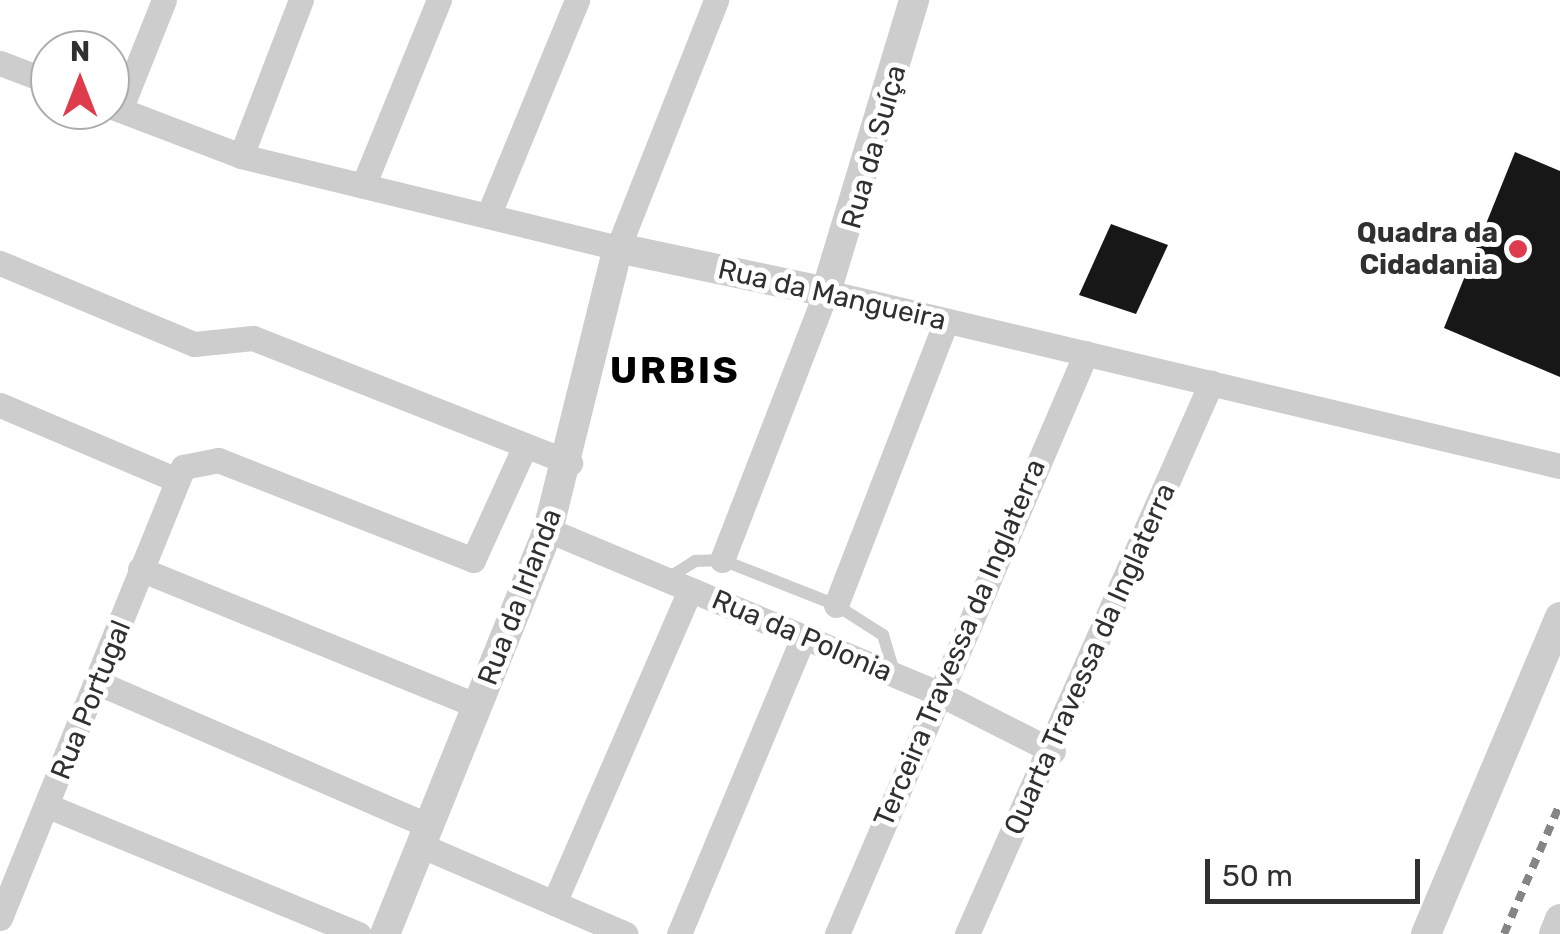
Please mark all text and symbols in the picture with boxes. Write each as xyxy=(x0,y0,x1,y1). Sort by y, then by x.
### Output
north arrow xyxy=(30,30,130,130)
text: N xyxy=(70,35,90,68)
street label: Rua da Suíça xyxy=(835,61,913,233)
place label: Quadra da Cidadania xyxy=(1357,216,1498,282)
marker: Quadra da Cidadania xyxy=(1507,238,1529,260)
street label: Rua da Mangueira xyxy=(715,252,949,338)
district label: URBIS xyxy=(610,348,740,394)
street label: Terceira Travessa da Inglaterra xyxy=(867,454,1053,832)
street label: Quarta Travessa da Inglaterra xyxy=(997,478,1183,840)
street label: Rua da Irlanda xyxy=(471,504,569,690)
street label: Rua da Polonia xyxy=(707,583,897,689)
street label: Rua Portugal xyxy=(44,615,138,785)
scale bar xyxy=(1210,839,1425,901)
text: 50 m xyxy=(1222,858,1293,894)

